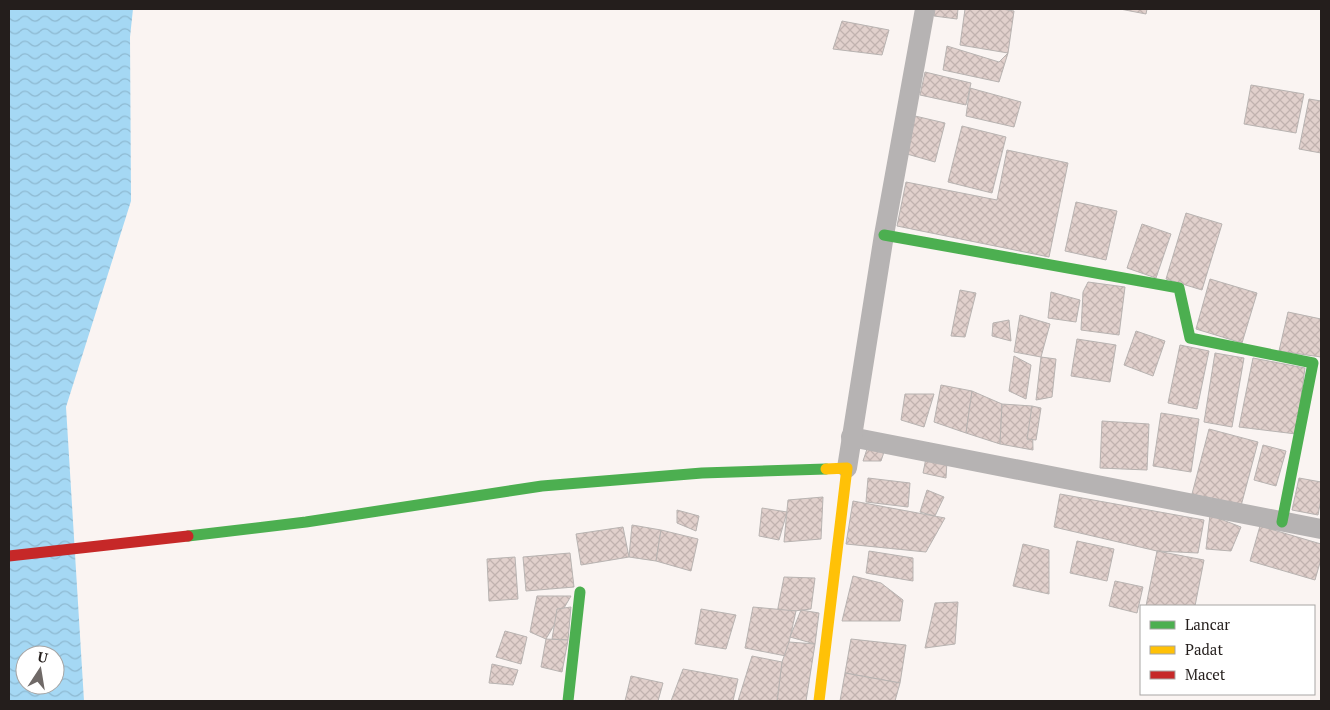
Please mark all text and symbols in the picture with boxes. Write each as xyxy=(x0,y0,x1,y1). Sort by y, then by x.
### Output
legend xyxy=(1140,605,1315,695)
text: Lancar xyxy=(1185,614,1230,634)
text: Padat xyxy=(1185,639,1223,659)
north arrow xyxy=(15,645,65,695)
text: U xyxy=(36,646,50,667)
text: Macet xyxy=(1185,664,1226,684)

